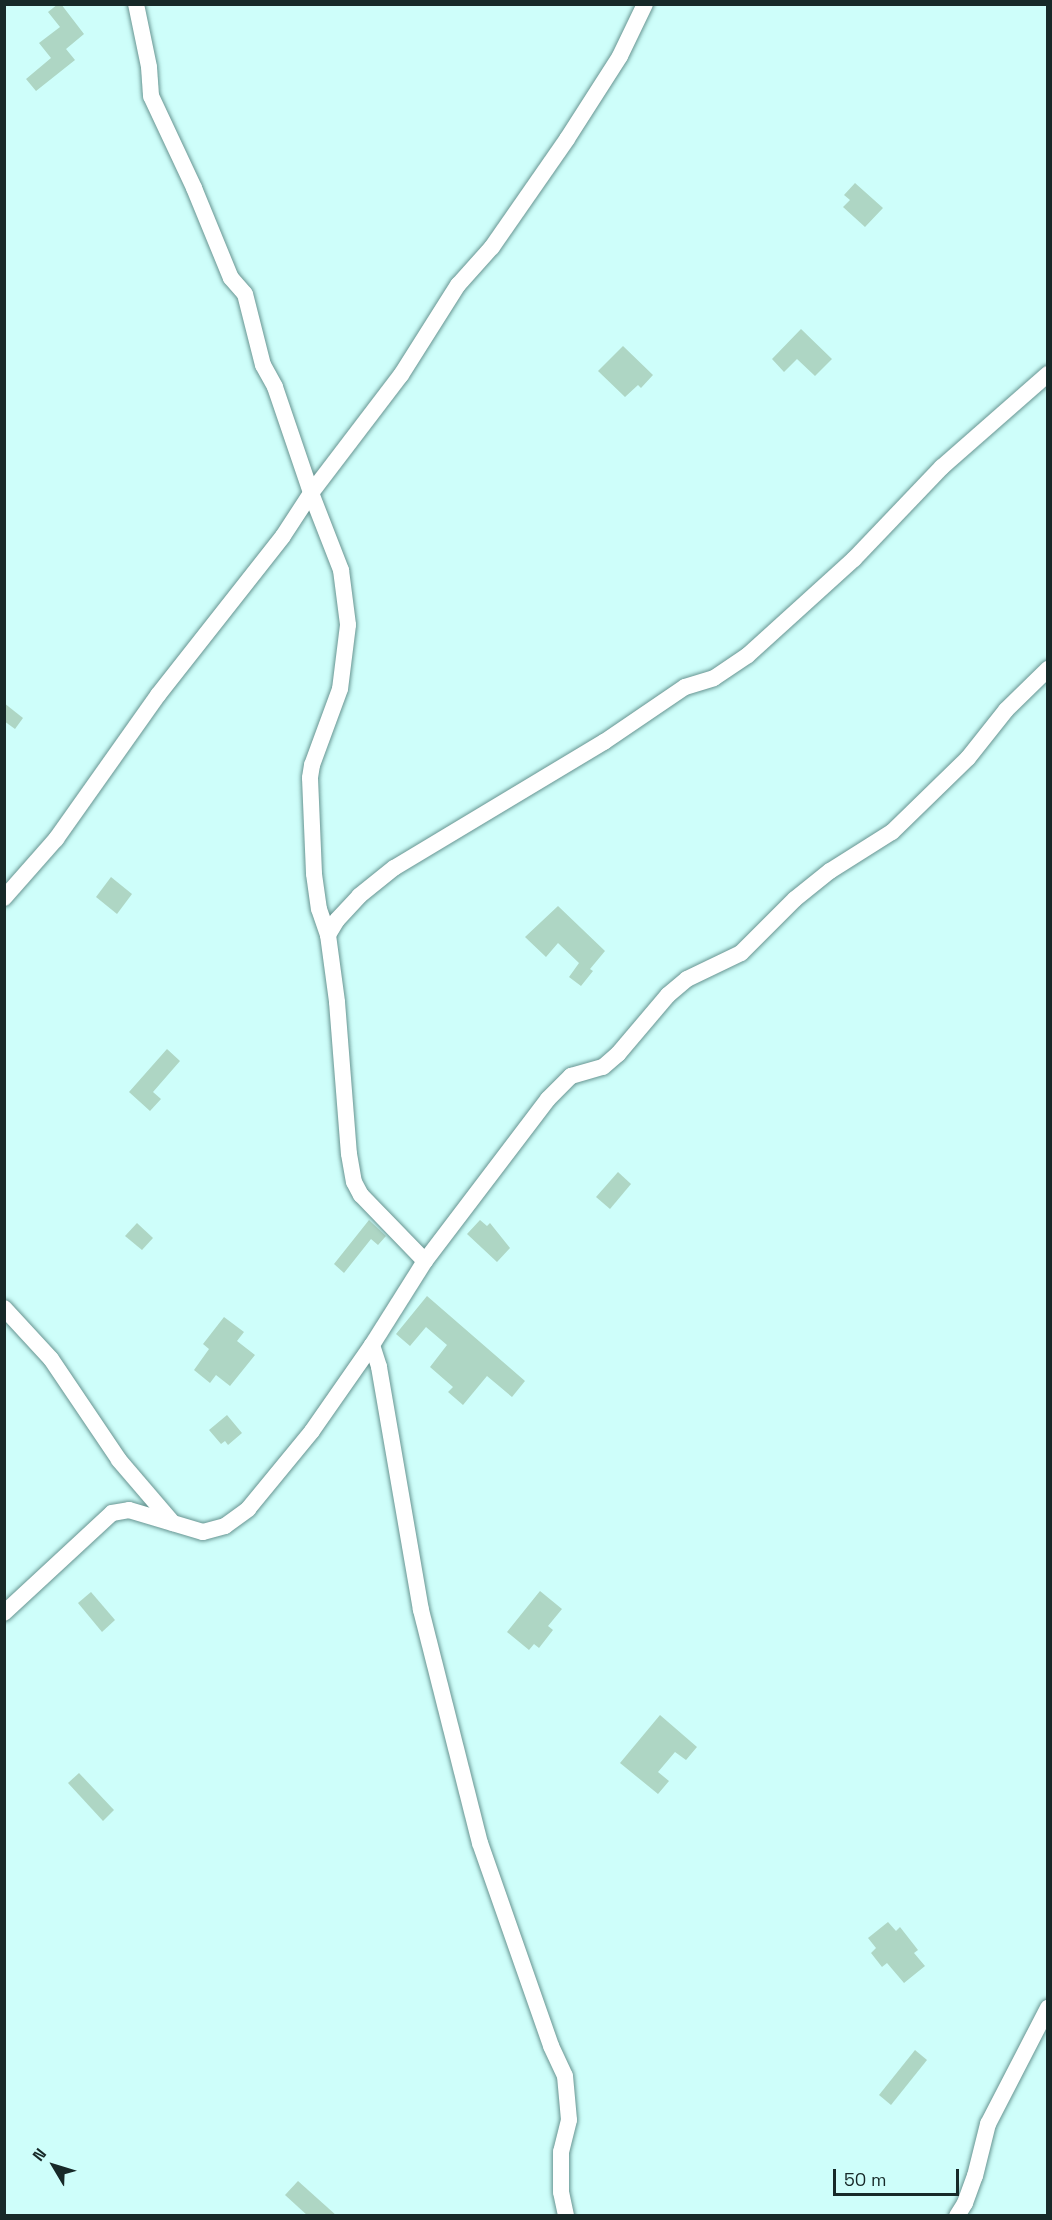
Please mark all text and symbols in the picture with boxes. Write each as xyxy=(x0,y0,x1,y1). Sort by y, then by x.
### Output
north arrow xyxy=(24,2136,84,2196)
text: N xyxy=(28,2144,51,2165)
scale bar xyxy=(836,2157,962,2195)
text: 50 m xyxy=(844,2168,886,2191)

